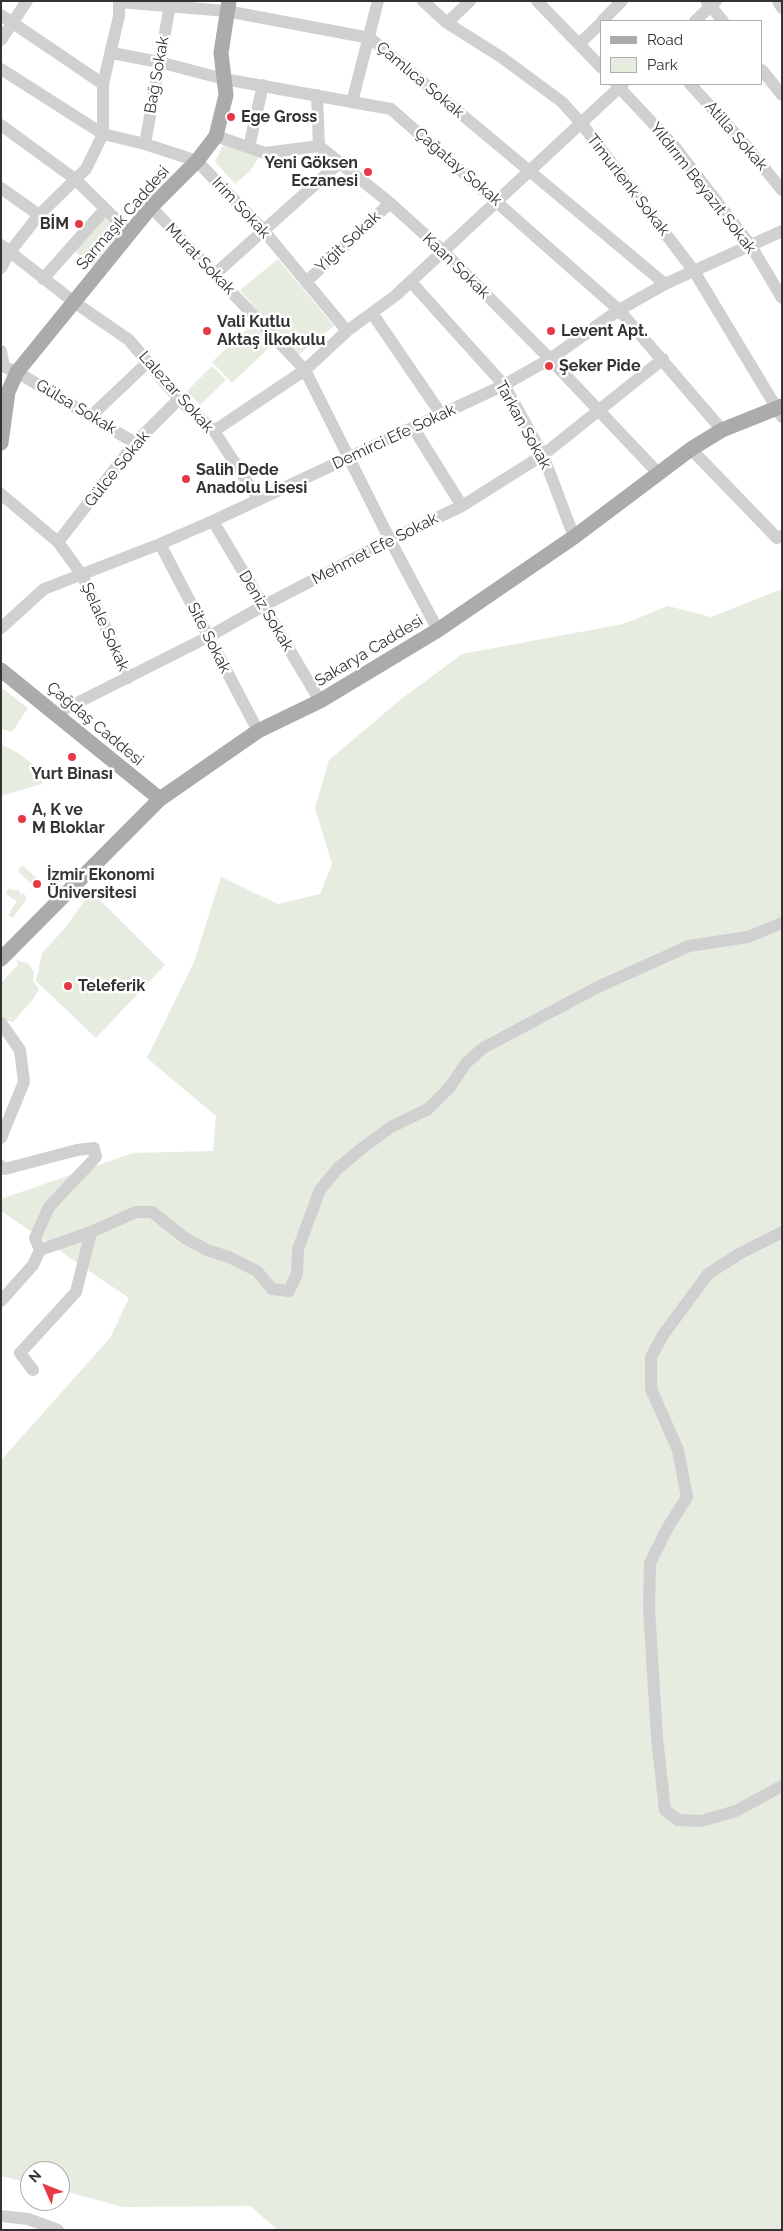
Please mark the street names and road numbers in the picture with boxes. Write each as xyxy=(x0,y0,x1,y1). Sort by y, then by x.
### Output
street label: Bağ Sokak xyxy=(141,35,173,115)
street label: Çamlıca Sokak xyxy=(372,38,468,122)
street label: Atilla Sokak xyxy=(701,97,771,175)
street label: Yıldırım Beyazıt Sokak xyxy=(646,119,760,257)
street label: Çağatay Sokak xyxy=(410,124,506,210)
street label: Timurlenk Sokak xyxy=(582,130,674,240)
street label: Sarmaşık Caddesi xyxy=(73,162,173,274)
street label: Irim Sokak xyxy=(208,173,274,243)
street label: Yiğit Sokak xyxy=(312,207,384,277)
street label: Murat Sokak xyxy=(161,219,239,299)
street label: Kaan Sokak xyxy=(418,229,494,303)
street label: Lalezar Sokak xyxy=(134,347,218,437)
street label: Gülsa Sokak xyxy=(32,375,120,439)
street label: Tarkan Sokak xyxy=(491,378,555,472)
street label: Demirci Efe Sokak xyxy=(329,400,459,474)
street label: Gülce Sokak xyxy=(80,427,154,511)
street label: Mehmet Efe Sokak xyxy=(309,509,441,589)
street label: Deniz Sokak xyxy=(234,567,298,655)
street label: Şelale Sokak xyxy=(77,580,133,674)
street label: Site Sokak xyxy=(183,599,235,677)
street label: Sakarya Caddesi xyxy=(311,611,427,691)
street label: Çağdaş Caddesi xyxy=(43,678,147,770)

